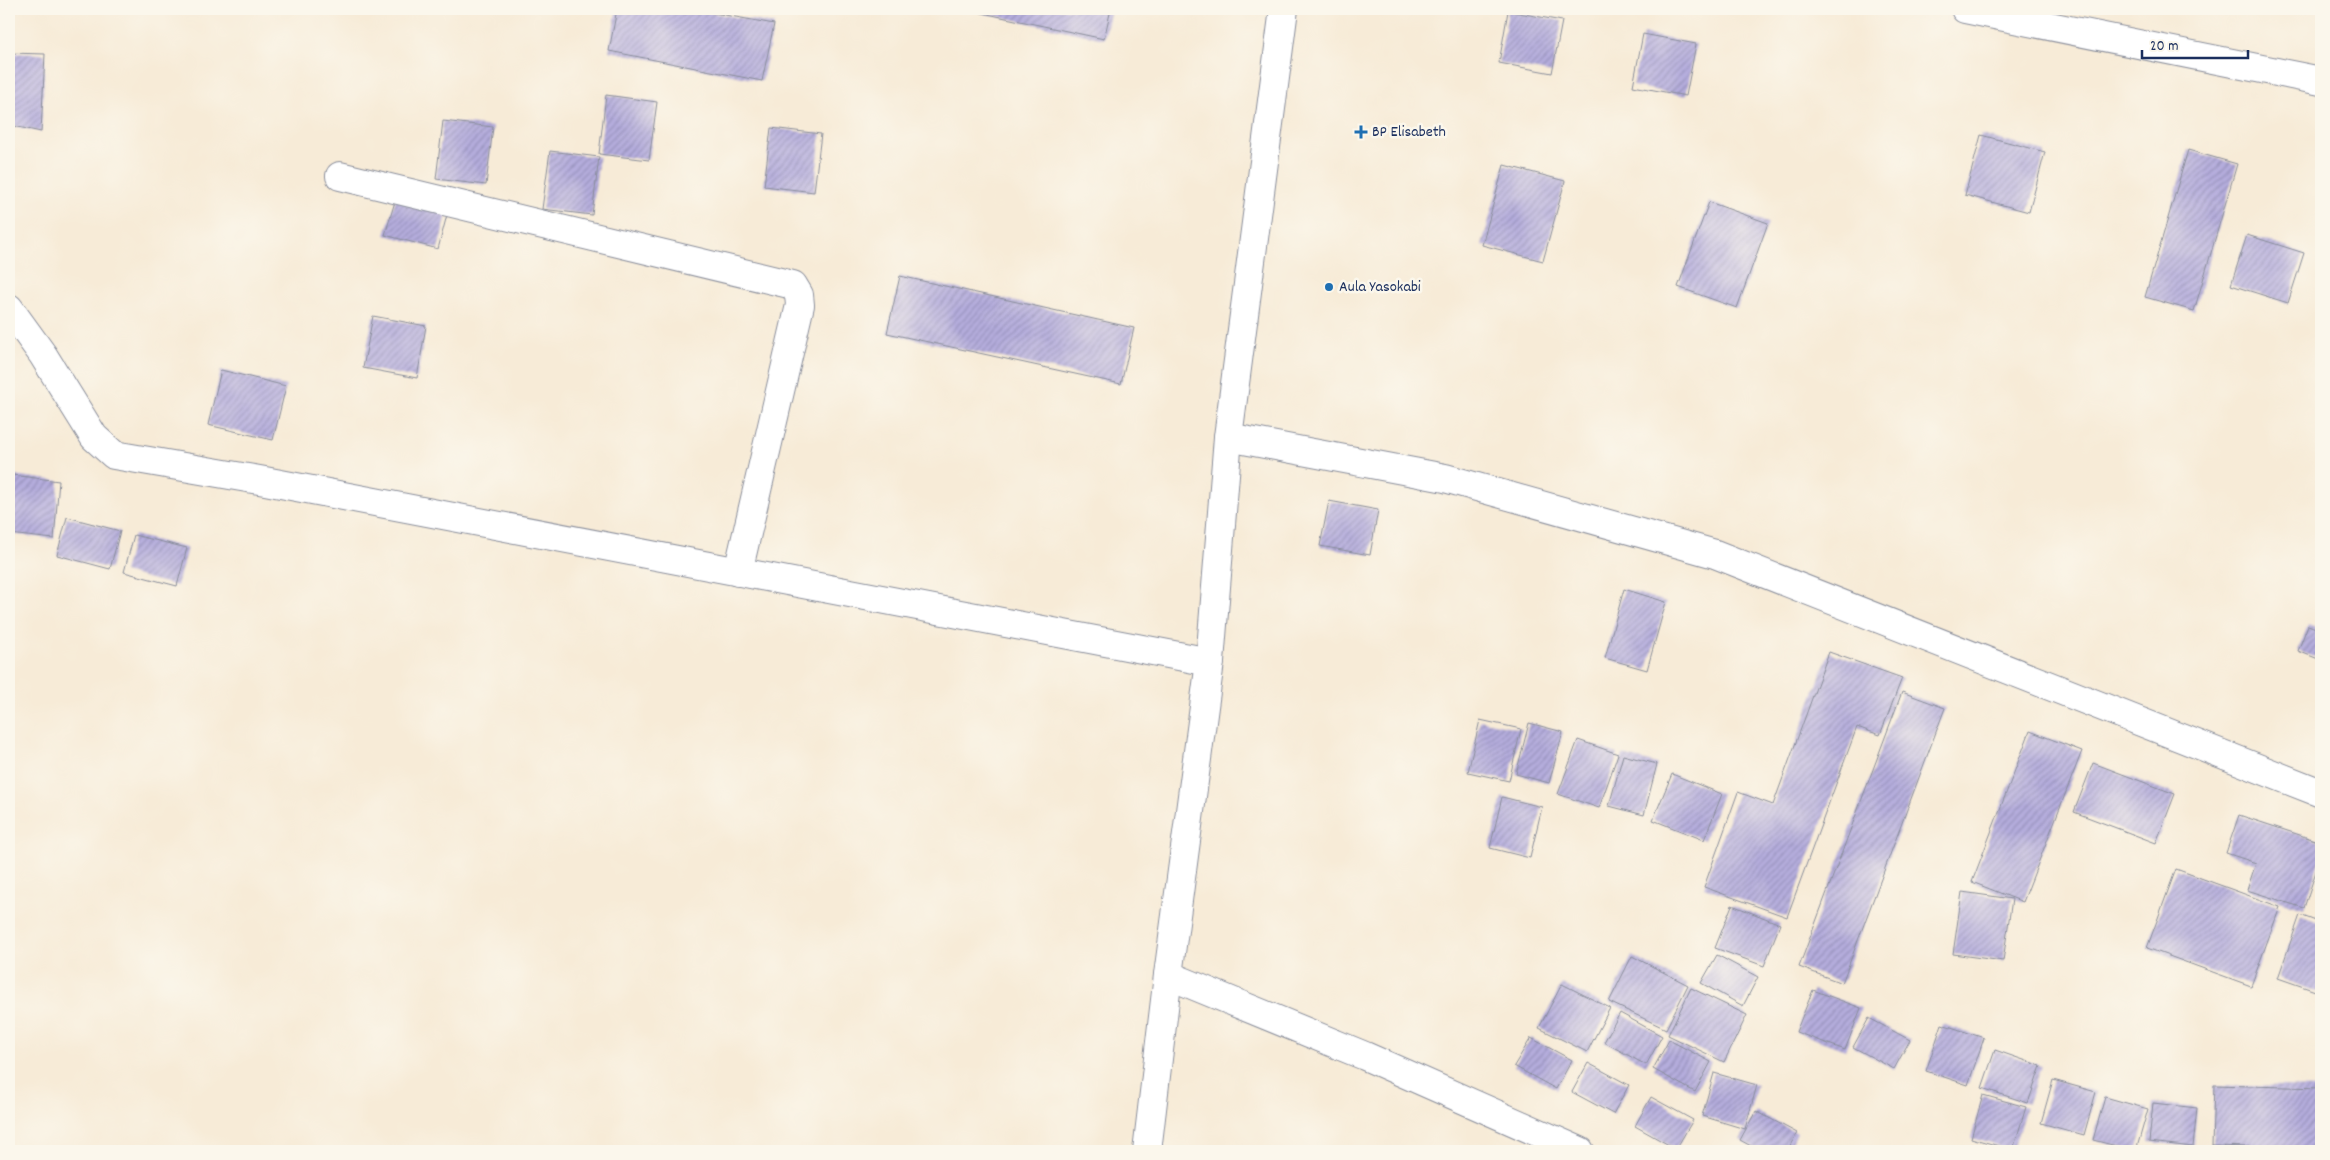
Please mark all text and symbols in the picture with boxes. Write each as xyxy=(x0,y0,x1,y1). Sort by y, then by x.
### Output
scale bar xyxy=(2142,28,2249,60)
text: 20 m xyxy=(2150,36,2178,58)
place label: BP Elisabeth xyxy=(1372,121,1446,144)
marker: BP Elisabeth xyxy=(1354,125,1368,139)
place label: Aula Yasokabi xyxy=(1339,276,1421,299)
marker: Aula Yasokabi xyxy=(1323,281,1335,293)

